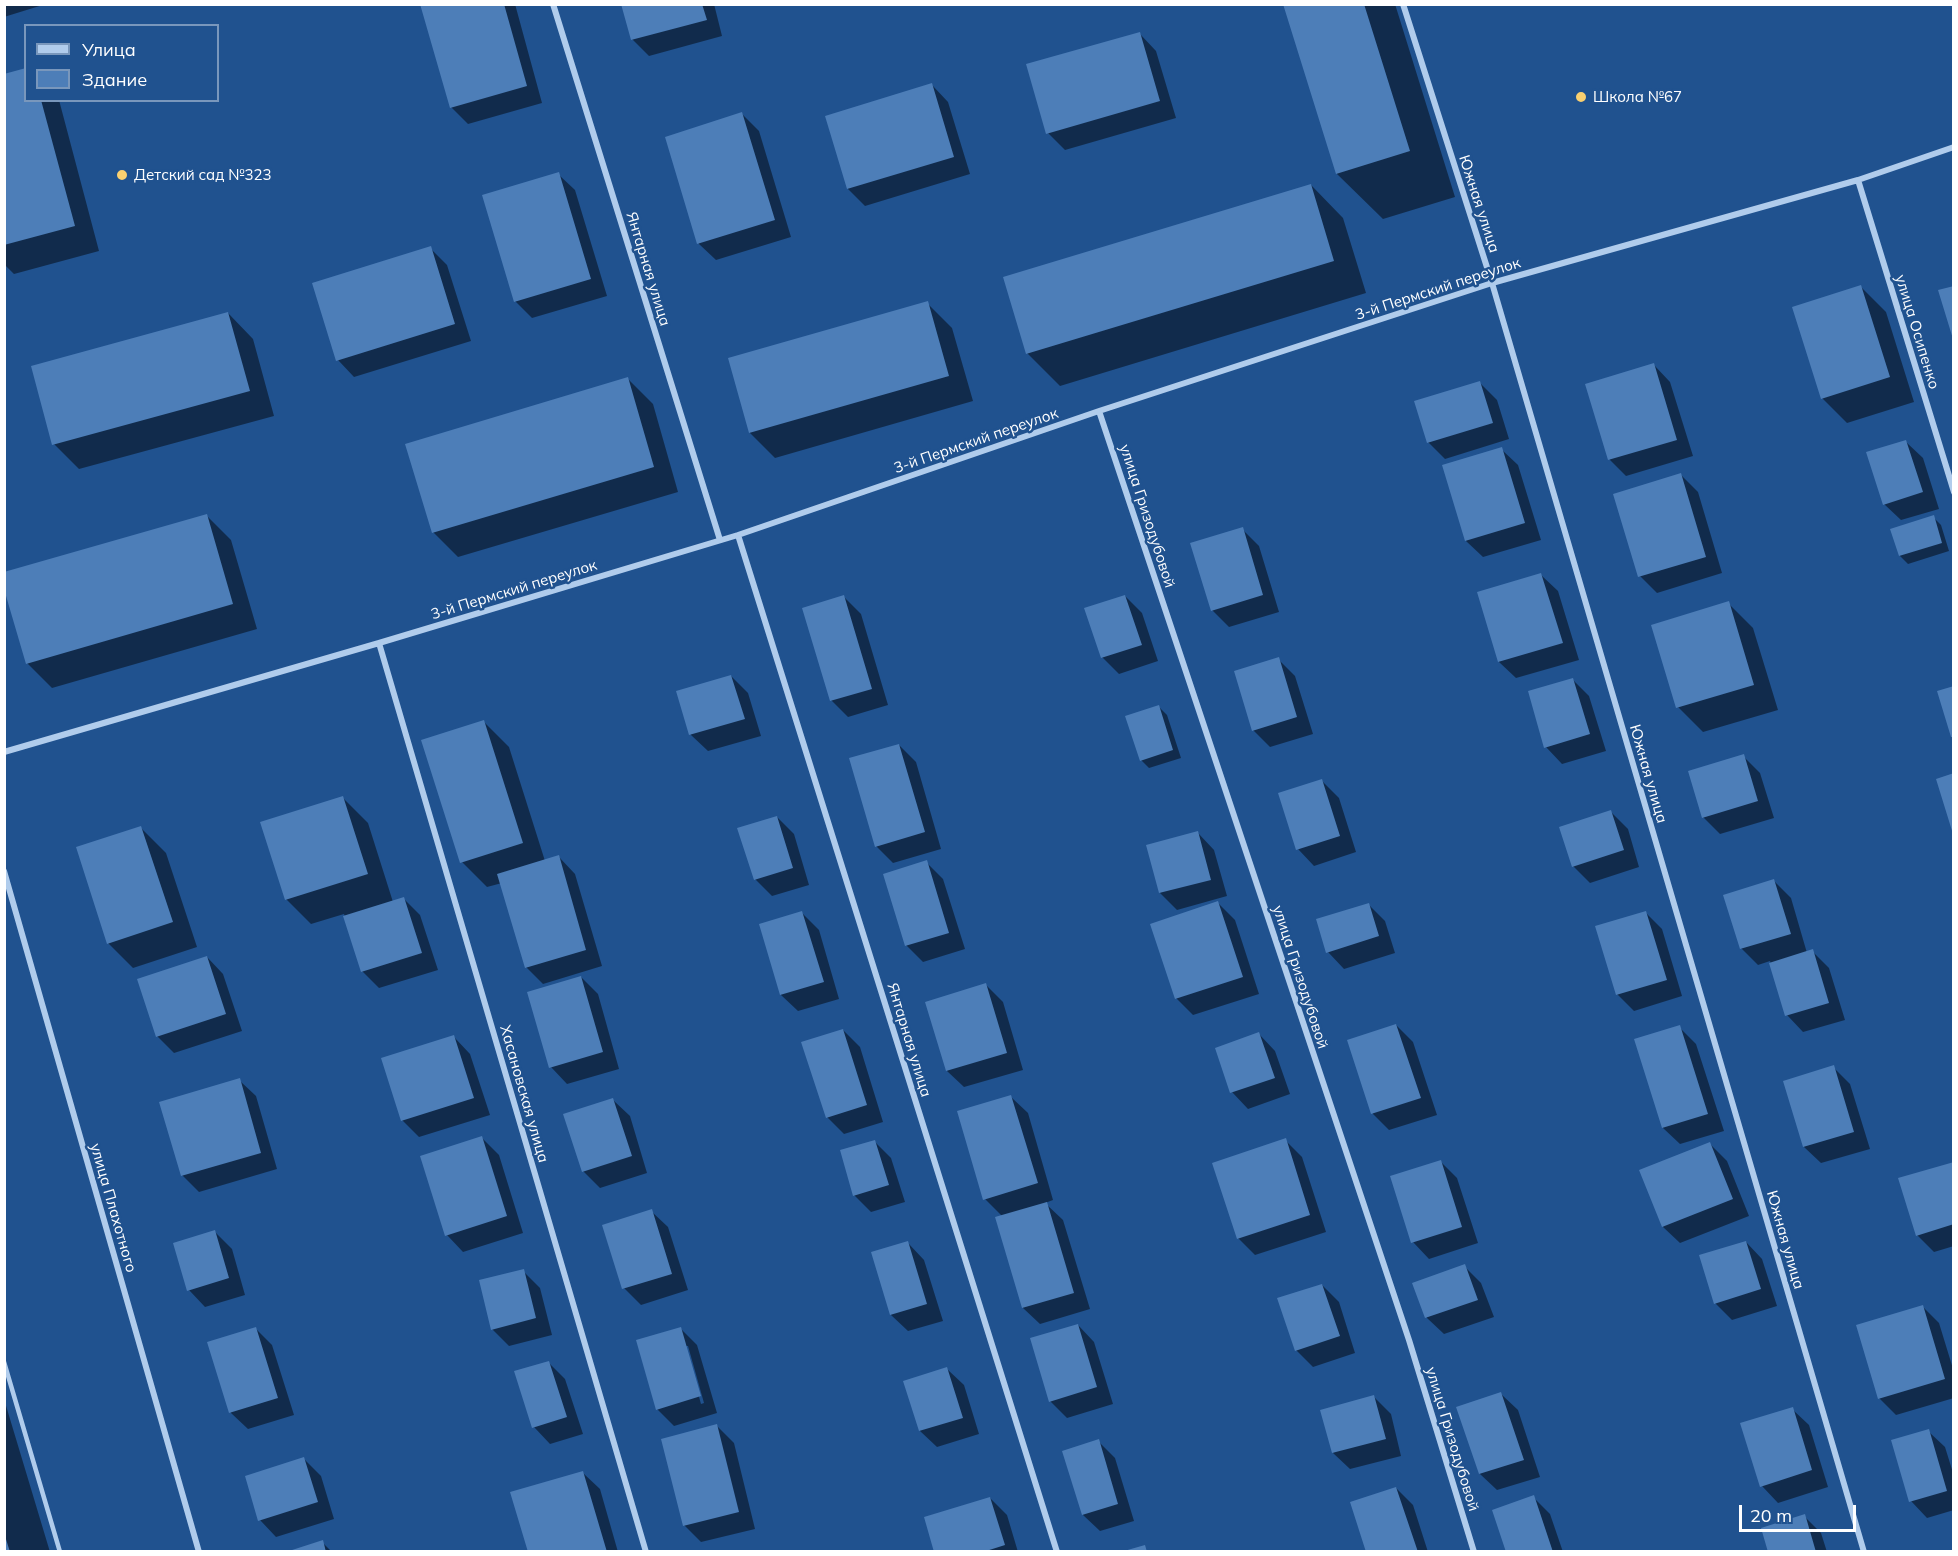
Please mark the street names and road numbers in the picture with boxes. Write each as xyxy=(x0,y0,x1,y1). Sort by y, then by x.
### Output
street label: Южная улица xyxy=(1455,153,1503,255)
street label: Янтарная улица xyxy=(622,210,674,328)
street label: 3-й Пермский переулок xyxy=(1353,254,1523,324)
street label: улица Осипенко xyxy=(1891,273,1943,391)
street label: 3-й Пермский переулок xyxy=(891,404,1061,478)
street label: улица Гризодубовой xyxy=(1115,442,1179,590)
street label: 3-й Пермский переулок xyxy=(429,556,599,624)
street label: Южная улица xyxy=(1625,723,1671,825)
street label: улица Гризодубовой xyxy=(1268,903,1332,1051)
street label: Янтарная улица xyxy=(883,981,935,1099)
street label: Хасановская улица xyxy=(496,1023,552,1165)
street label: улица Плахотного xyxy=(86,1141,140,1275)
street label: Южная улица xyxy=(1762,1189,1808,1291)
street label: улица Гризодубовой xyxy=(1421,1365,1483,1513)

